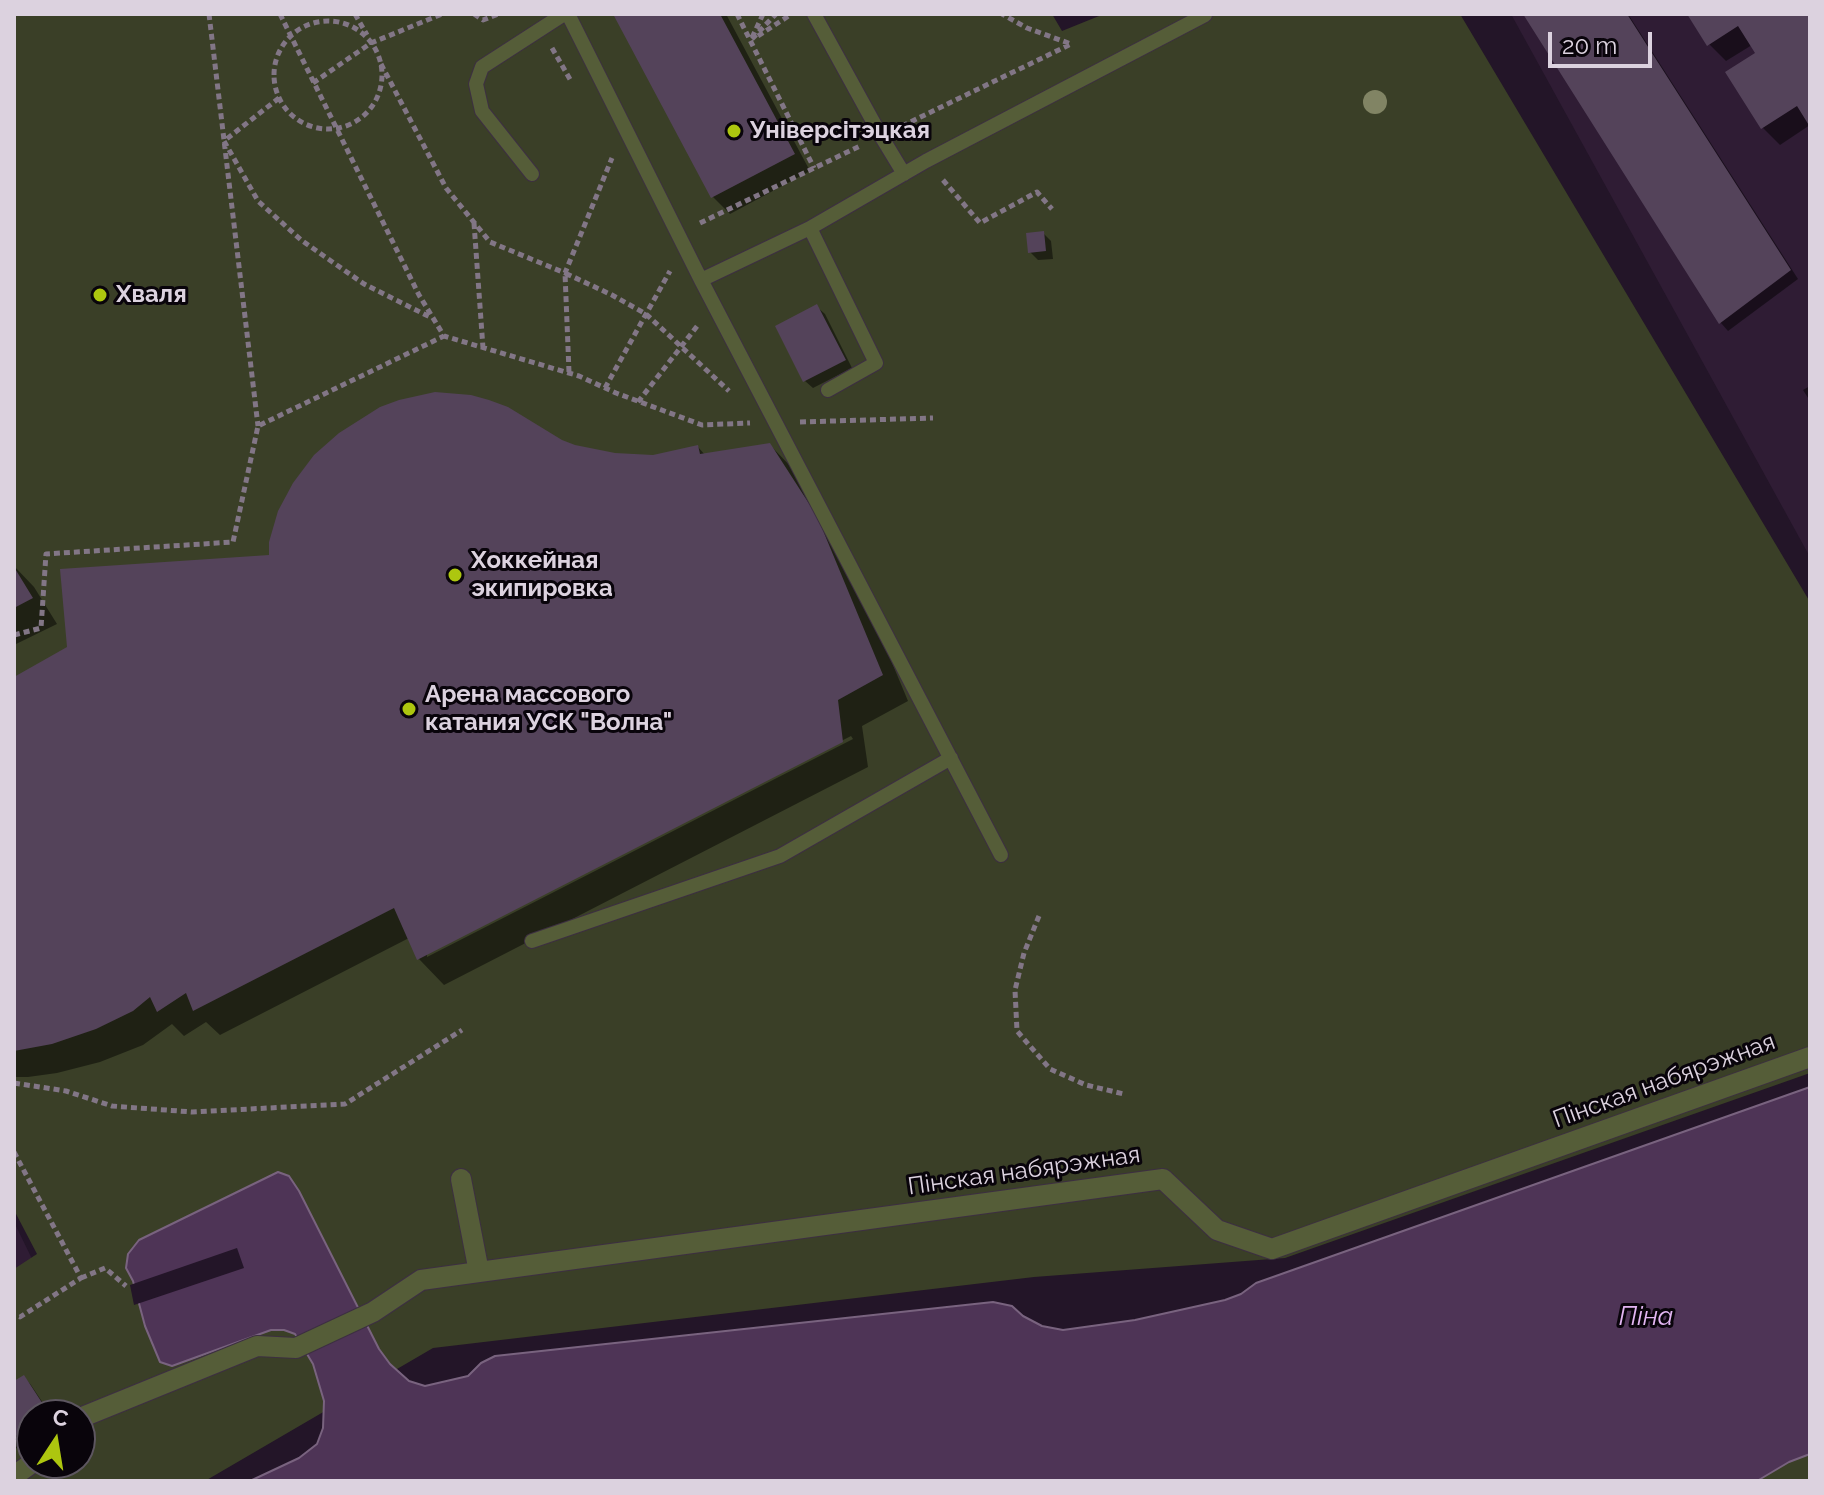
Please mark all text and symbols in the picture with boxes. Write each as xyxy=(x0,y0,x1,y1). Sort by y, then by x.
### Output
scale bar xyxy=(1552,16,1656,66)
text: 20 m xyxy=(1562,31,1617,60)
place label: Універсітэцкая xyxy=(750,117,930,145)
marker: Універсітэцкая xyxy=(725,122,743,140)
place label: Хваля xyxy=(116,281,187,309)
marker: Хваля xyxy=(91,286,109,304)
place label: Хоккейная экипировка xyxy=(471,547,613,603)
marker: Хоккейная экипировка xyxy=(446,566,464,584)
place label: Арена массового катания УСК "Волна" xyxy=(425,681,672,737)
marker: Арена массового катания УСК "Волна" xyxy=(400,700,418,718)
street label: Пінская набярэжная xyxy=(1549,1027,1779,1135)
street label: Пінская набярэжная xyxy=(906,1140,1142,1202)
water label: Піна xyxy=(1619,1301,1673,1333)
north arrow xyxy=(16,1399,96,1479)
text: С xyxy=(50,1403,71,1432)

